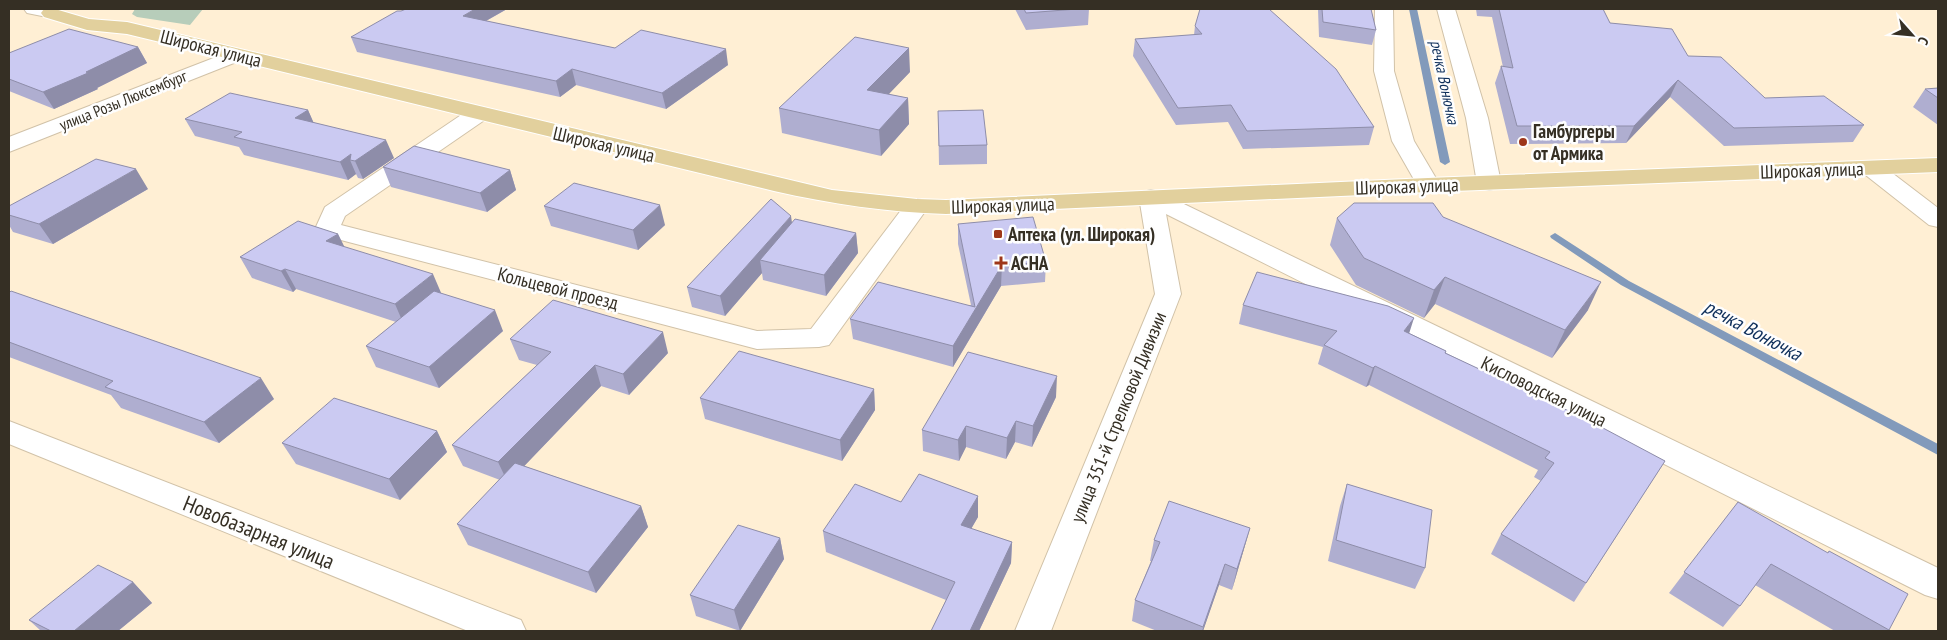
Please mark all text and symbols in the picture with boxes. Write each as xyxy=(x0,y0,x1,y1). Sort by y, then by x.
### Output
north arrow xyxy=(1887,10,1937,60)
street label: Широкая улица xyxy=(158,24,264,72)
text: С xyxy=(1914,34,1933,48)
water label: речка Вонючка xyxy=(1426,38,1464,127)
street label: улица Розы Люксембург xyxy=(56,65,190,135)
place label: Гамбургеры от Армика xyxy=(1533,119,1615,165)
street label: Широкая улица xyxy=(551,121,657,167)
marker: Гамбургеры от Армика xyxy=(1517,136,1529,148)
street label: Широкая улица xyxy=(1760,156,1864,184)
street label: Широкая улица xyxy=(1355,172,1459,200)
street label: Широкая улица xyxy=(951,191,1055,219)
place label: Аптека (ул. Широкая) xyxy=(1007,222,1155,246)
marker: Аптека (ул. Широкая) xyxy=(992,228,1004,240)
place label: АСНА xyxy=(1010,251,1049,275)
marker: АСНА xyxy=(995,257,1007,269)
street label: Кольцевой проезд xyxy=(495,261,621,315)
water label: речка Вонючка xyxy=(1700,293,1807,367)
street label: улица 351-й Стрелковой Дивизии xyxy=(1065,308,1171,526)
street label: Кисловодская улица xyxy=(1477,350,1611,432)
street label: Новобазарная улица xyxy=(179,489,339,575)

